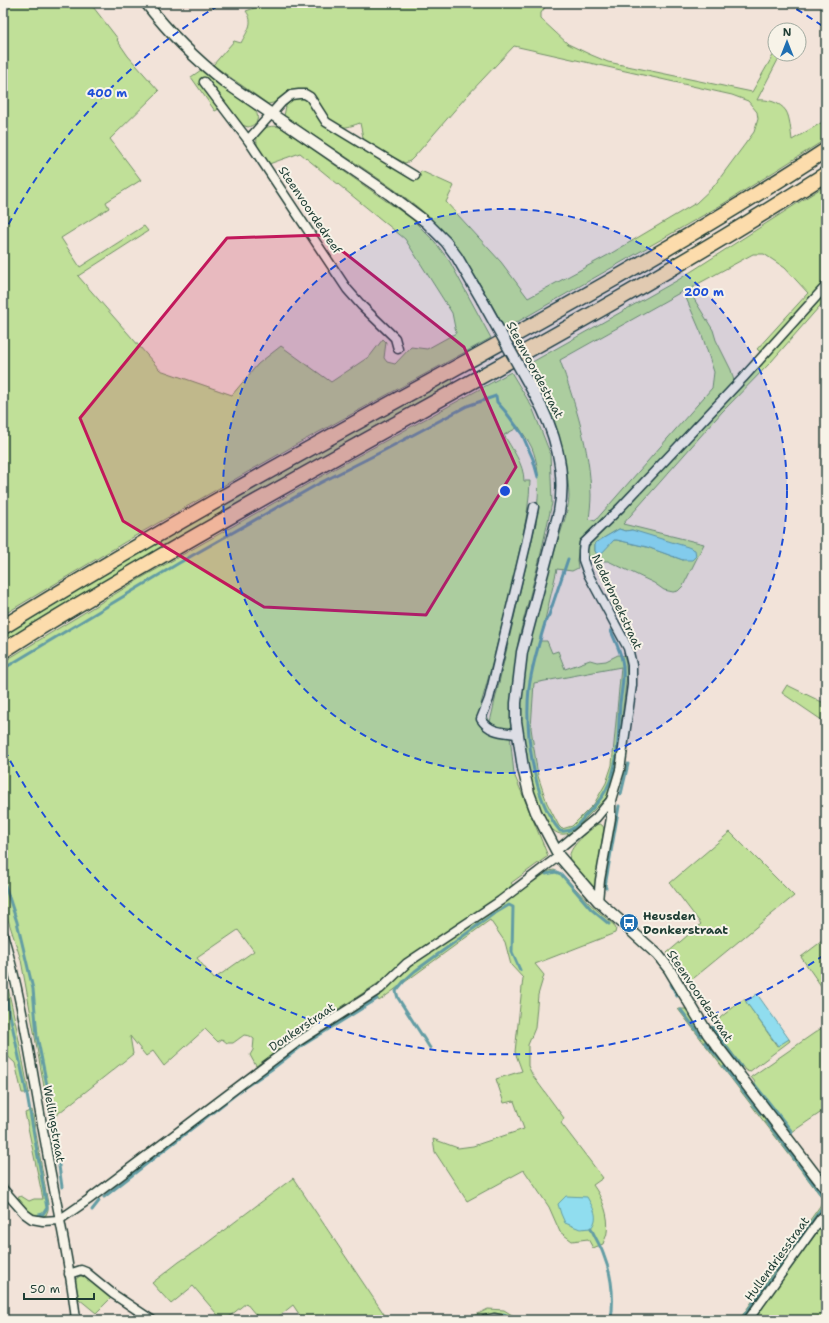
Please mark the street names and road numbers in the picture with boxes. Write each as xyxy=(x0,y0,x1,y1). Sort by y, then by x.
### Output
street label: Steenvoordedreef xyxy=(275,163,346,257)
street label: Steenvoordestraat xyxy=(503,319,567,421)
street label: Nederbroekstraat xyxy=(588,552,646,652)
street label: Steenvoordestraat xyxy=(663,947,737,1045)
street label: Donkerstraat xyxy=(266,999,338,1055)
street label: Wellingstraat xyxy=(39,1084,69,1164)
street label: Hullendriesstraat xyxy=(741,1214,813,1304)

